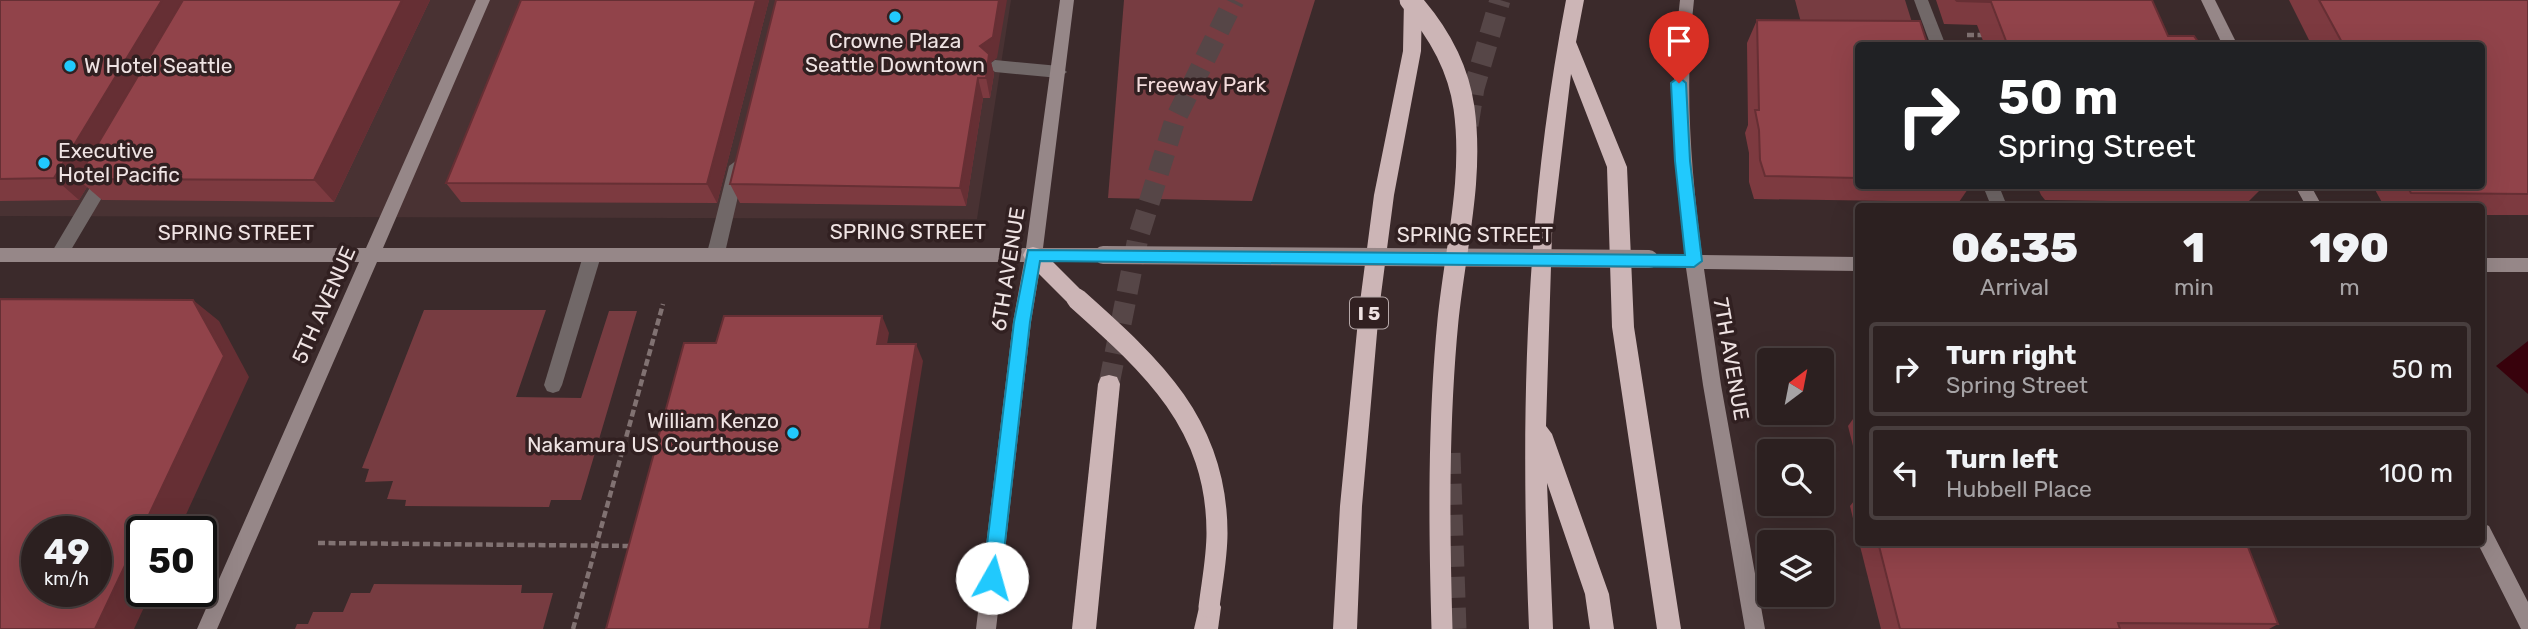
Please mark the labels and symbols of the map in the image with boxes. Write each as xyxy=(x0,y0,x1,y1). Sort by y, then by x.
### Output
marker: Crowne Plaza Seattle Downtown xyxy=(887,9,903,25)
pin xyxy=(1649,11,1709,83)
place label: Crowne Plaza Seattle Downtown xyxy=(805,28,985,77)
place label: W Hotel Seattle xyxy=(84,53,232,78)
marker: W Hotel Seattle xyxy=(62,58,78,74)
park label: Freeway Park xyxy=(1136,72,1267,97)
place label: Executive Hotel Pacific xyxy=(58,138,180,187)
marker: Executive Hotel Pacific xyxy=(36,155,52,171)
street label: 6TH AVENUE xyxy=(985,205,1030,333)
street label: SPRING STREET xyxy=(830,219,986,244)
street label: SPRING STREET xyxy=(158,220,314,245)
street label: SPRING STREET xyxy=(1397,222,1553,247)
street label: 5TH AVENUE xyxy=(287,242,361,367)
street label: 7TH AVENUE xyxy=(1708,296,1755,422)
road number: I 5 xyxy=(1350,298,1388,328)
north arrow xyxy=(1757,348,1834,425)
place label: William Kenzo Nakamura US Courthouse xyxy=(527,408,779,457)
marker: William Kenzo Nakamura US Courthouse xyxy=(785,425,801,441)
speed limit sign: 50 xyxy=(126,516,217,607)
position arrow xyxy=(955,541,1029,615)

